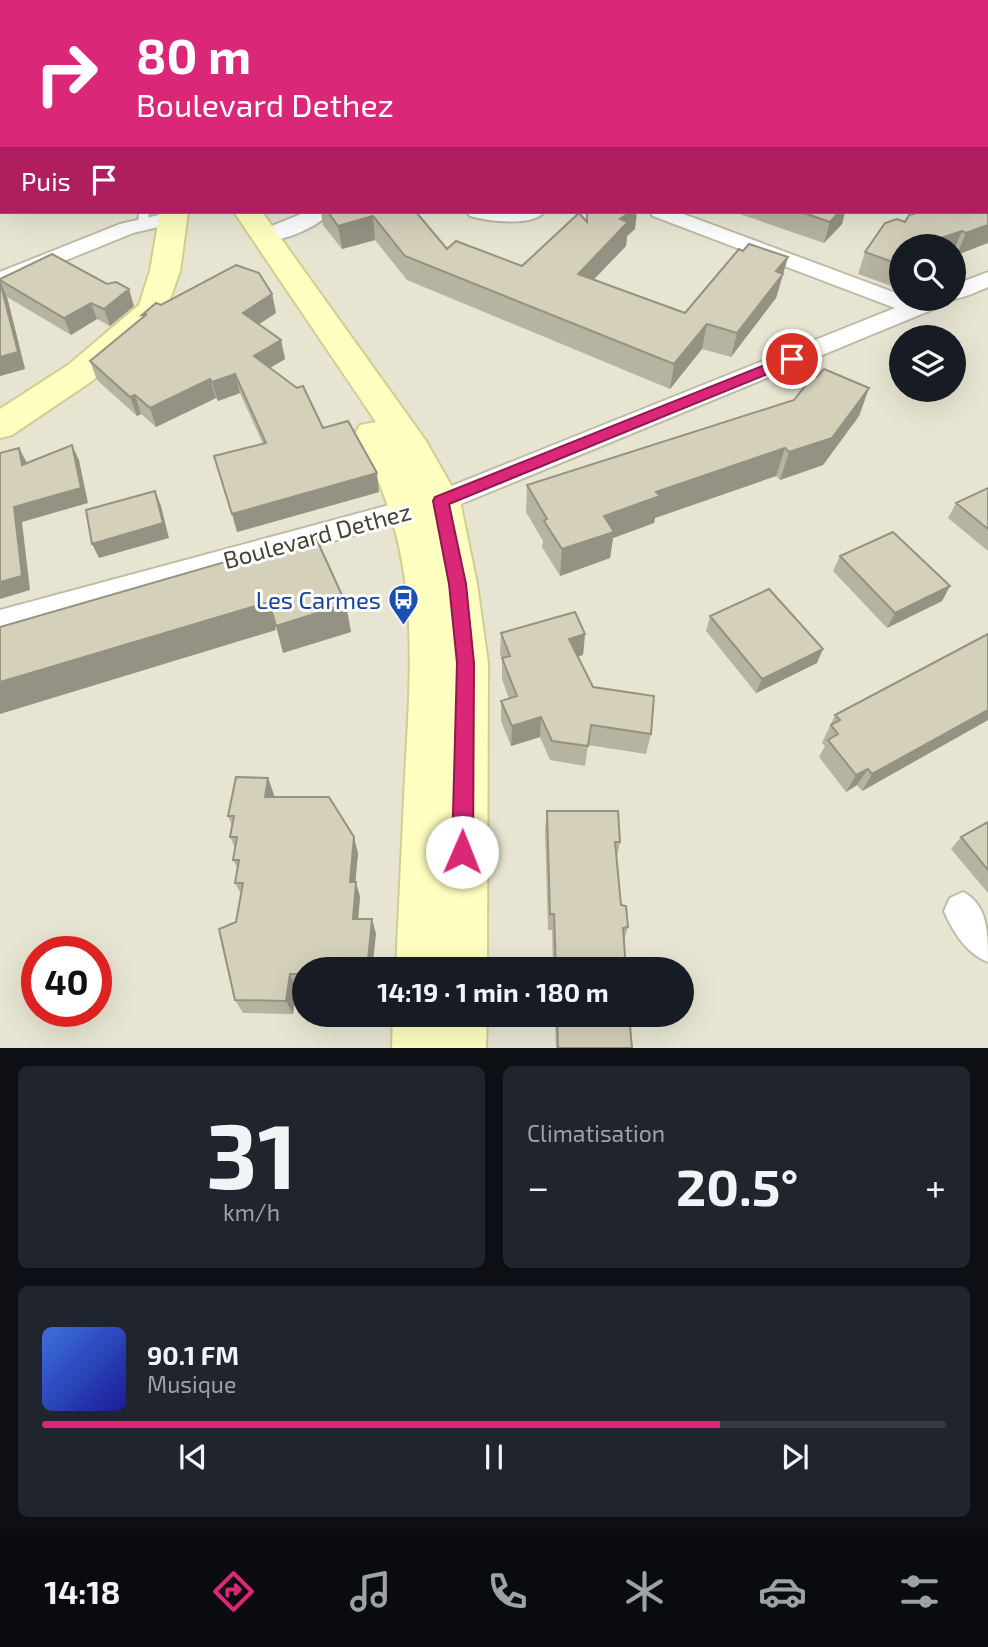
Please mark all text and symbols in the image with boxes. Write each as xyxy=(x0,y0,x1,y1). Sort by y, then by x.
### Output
text: 80 m xyxy=(136,25,251,84)
icon: right xyxy=(21,28,112,119)
text: Boulevard Dethez xyxy=(136,85,394,123)
icon: arrive xyxy=(85,161,123,199)
text: Puis xyxy=(21,165,71,196)
map controls xyxy=(889,234,966,402)
button: search xyxy=(889,234,966,311)
button: layers xyxy=(889,325,966,402)
pin xyxy=(762,329,822,389)
icon: arrive xyxy=(773,340,811,378)
street label: Boulevard Dethez xyxy=(220,496,414,574)
bus stop icon: Les Carmes xyxy=(387,582,421,626)
place label: Les Carmes xyxy=(256,585,381,614)
position arrow xyxy=(425,815,499,889)
speed limit sign: 40 xyxy=(21,936,112,1027)
text: 14:19 · 1 min · 180 m xyxy=(377,976,609,1007)
text: 31 xyxy=(206,1098,297,1207)
text: Climatisation xyxy=(527,1119,665,1147)
text: 20.5° xyxy=(676,1154,798,1216)
text: − xyxy=(527,1163,549,1209)
text: + xyxy=(925,1163,946,1209)
text: km/h xyxy=(223,1198,280,1226)
text: 90.1 FM xyxy=(147,1339,239,1370)
text: Musique xyxy=(147,1370,236,1398)
icon: previous xyxy=(174,1438,212,1476)
icon: pause xyxy=(475,1438,513,1476)
icon: next xyxy=(776,1438,814,1476)
icon: directions xyxy=(209,1567,258,1616)
icon: music xyxy=(346,1567,395,1616)
icon: phone xyxy=(483,1567,532,1616)
icon: climate xyxy=(620,1567,669,1616)
icon: car xyxy=(758,1567,807,1616)
icon: filters xyxy=(895,1567,944,1616)
text: 14:18 xyxy=(44,1572,120,1610)

